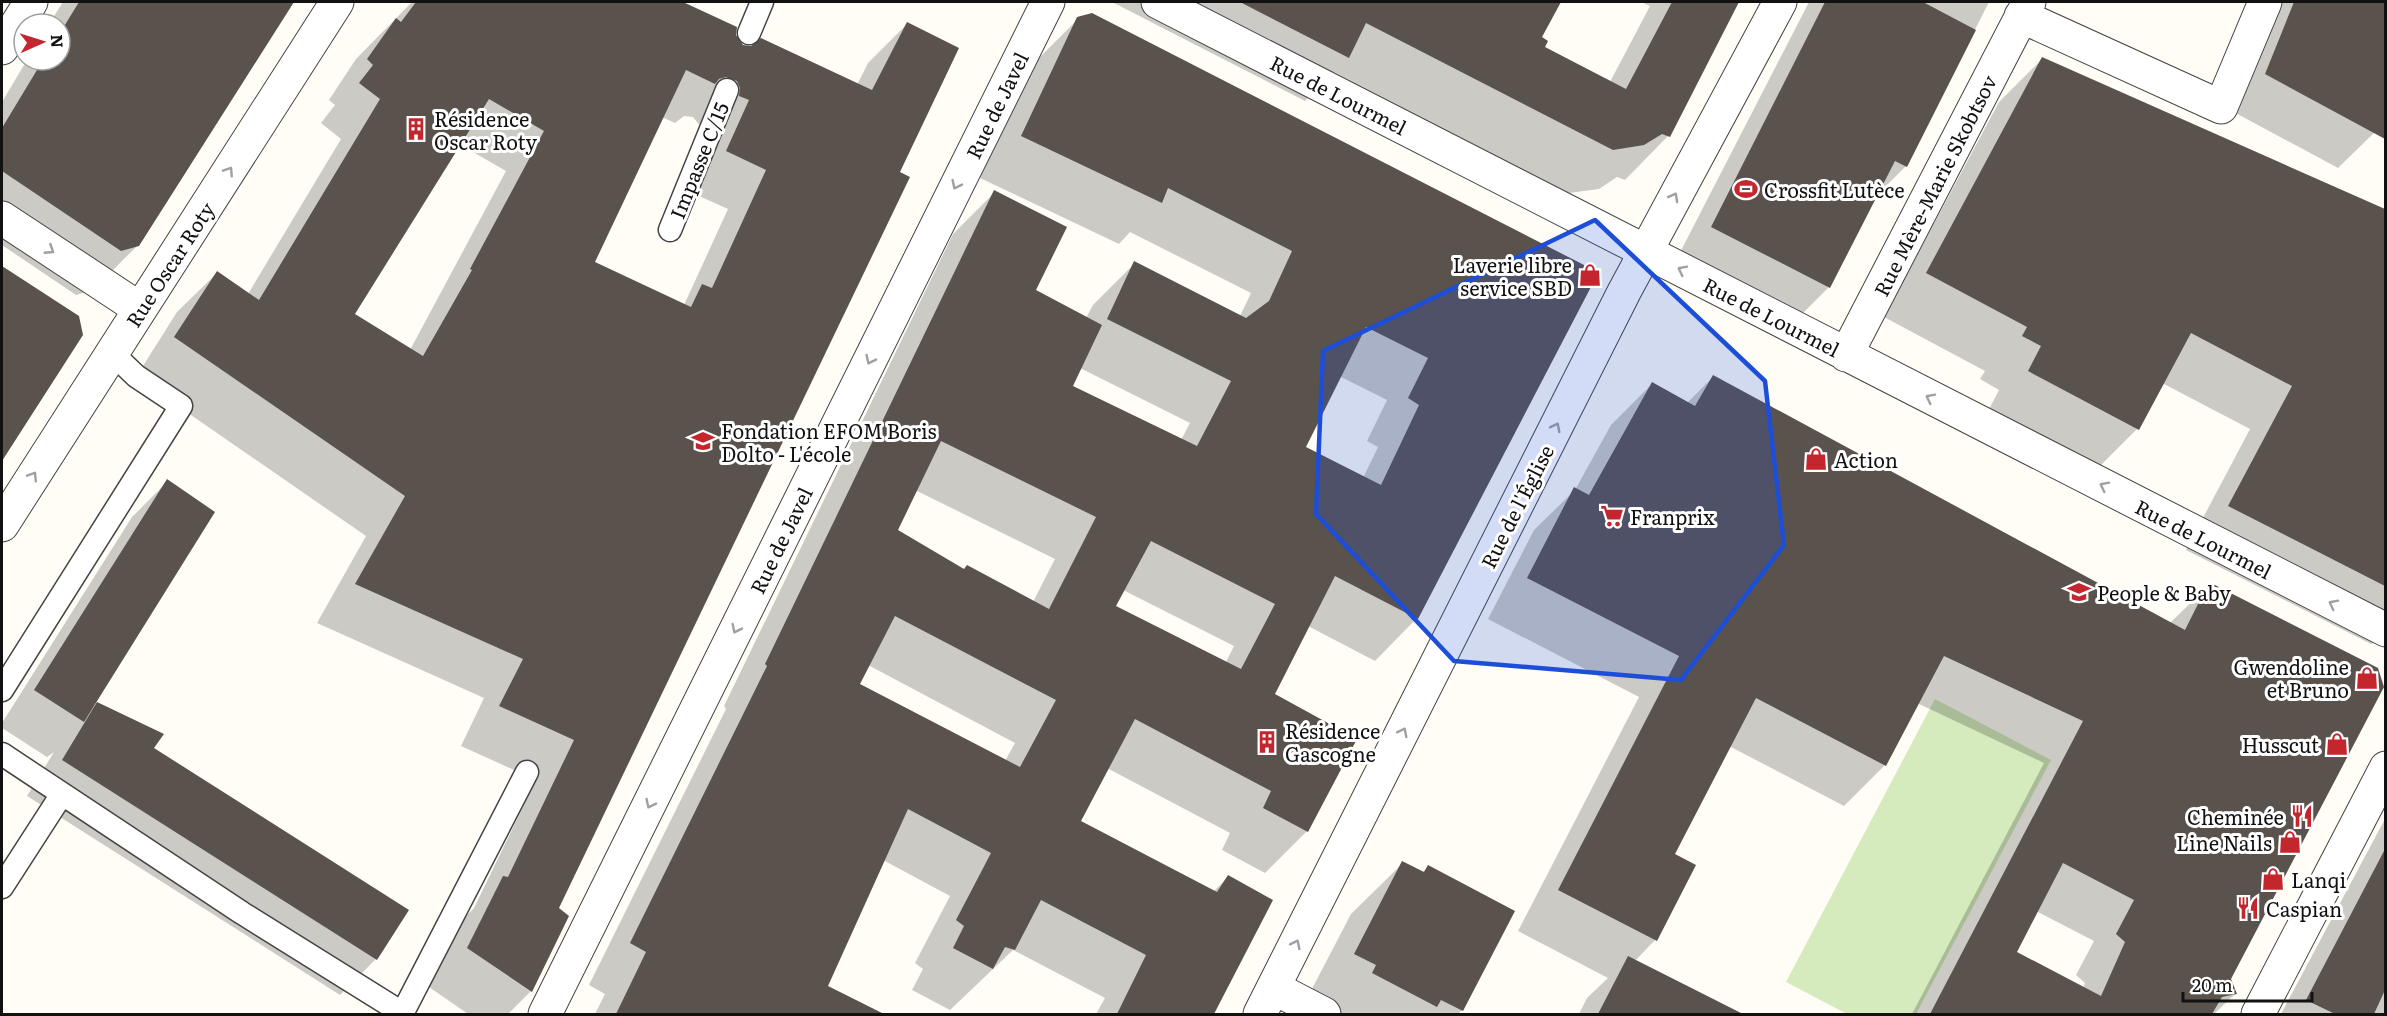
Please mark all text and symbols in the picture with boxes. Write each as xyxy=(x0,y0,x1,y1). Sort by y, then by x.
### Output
north arrow xyxy=(12,12,72,72)
text: N xyxy=(46,34,70,49)
street label: Rue de Javel xyxy=(957,46,1035,163)
street label: Rue de Lourmel xyxy=(1266,47,1413,141)
street label: Rue Mère-Marie Skobtsov xyxy=(1865,69,2003,301)
street label: Impasse C/15 xyxy=(661,97,735,223)
place label: Résidence Oscar Roty xyxy=(434,103,538,156)
building icon: Résidence Oscar Roty xyxy=(403,116,429,142)
one-way arrow xyxy=(222,166,233,177)
place label: Crossfit Lutèce xyxy=(1764,174,1905,204)
sports icon: Crossfit Lutèce xyxy=(1733,176,1759,202)
one-way arrow xyxy=(952,179,964,190)
one-way arrow xyxy=(1667,193,1678,203)
street label: Rue Oscar Roty xyxy=(117,195,221,332)
one-way arrow xyxy=(44,243,55,254)
place label: Laverie libre service SBD xyxy=(1453,249,1572,302)
shop icon: Laverie libre service SBD xyxy=(1577,262,1603,288)
one-way arrow xyxy=(1678,266,1688,277)
street label: Rue de Lourmel xyxy=(1699,269,1846,363)
one-way arrow xyxy=(865,354,877,365)
one-way arrow xyxy=(1925,393,1936,405)
place label: Fondation EFOM Boris Dolto - L'école xyxy=(721,415,937,468)
one-way arrow xyxy=(1549,422,1561,433)
school or university icon: Fondation EFOM Boris Dolto - L'école xyxy=(690,428,716,454)
street label: Rue de l'Église xyxy=(1472,439,1560,573)
place label: Action xyxy=(1834,444,1898,474)
shop icon: Action xyxy=(1803,446,1829,472)
one-way arrow xyxy=(26,472,37,483)
street label: Rue de Javel xyxy=(741,481,819,598)
one-way arrow xyxy=(2099,482,2110,494)
street label: Rue de Lourmel xyxy=(2131,491,2278,585)
place label: Franprix xyxy=(1630,501,1715,531)
supermarket icon: Franprix xyxy=(1599,503,1625,529)
place label: People & Baby xyxy=(2097,577,2231,607)
school or university icon: People & Baby xyxy=(2066,579,2092,605)
one-way arrow xyxy=(2329,599,2340,611)
one-way arrow xyxy=(732,622,744,633)
place label: Gwendoline et Bruno xyxy=(2233,651,2349,704)
shop icon: Gwendoline et Bruno xyxy=(2354,665,2380,691)
place label: Résidence Gascogne xyxy=(1285,715,1380,768)
one-way arrow xyxy=(1395,727,1407,738)
building icon: Résidence Gascogne xyxy=(1254,729,1280,755)
place label: Husscut xyxy=(2242,729,2319,759)
shop icon: Husscut xyxy=(2324,731,2350,757)
one-way arrow xyxy=(645,797,657,808)
place label: Cheminée xyxy=(2187,801,2284,831)
restaurant icon: Cheminée xyxy=(2289,803,2315,829)
place label: Line Nails xyxy=(2176,827,2272,857)
shop icon: Line Nails xyxy=(2277,829,2303,855)
place label: Lanqi xyxy=(2291,864,2346,894)
shop icon: Lanqi xyxy=(2260,866,2286,892)
place label: Caspian xyxy=(2266,893,2342,923)
restaurant icon: Caspian xyxy=(2235,895,2261,921)
one-way arrow xyxy=(1289,939,1301,950)
scale bar xyxy=(2183,965,2312,1003)
text: 20 m xyxy=(2192,971,2233,998)

